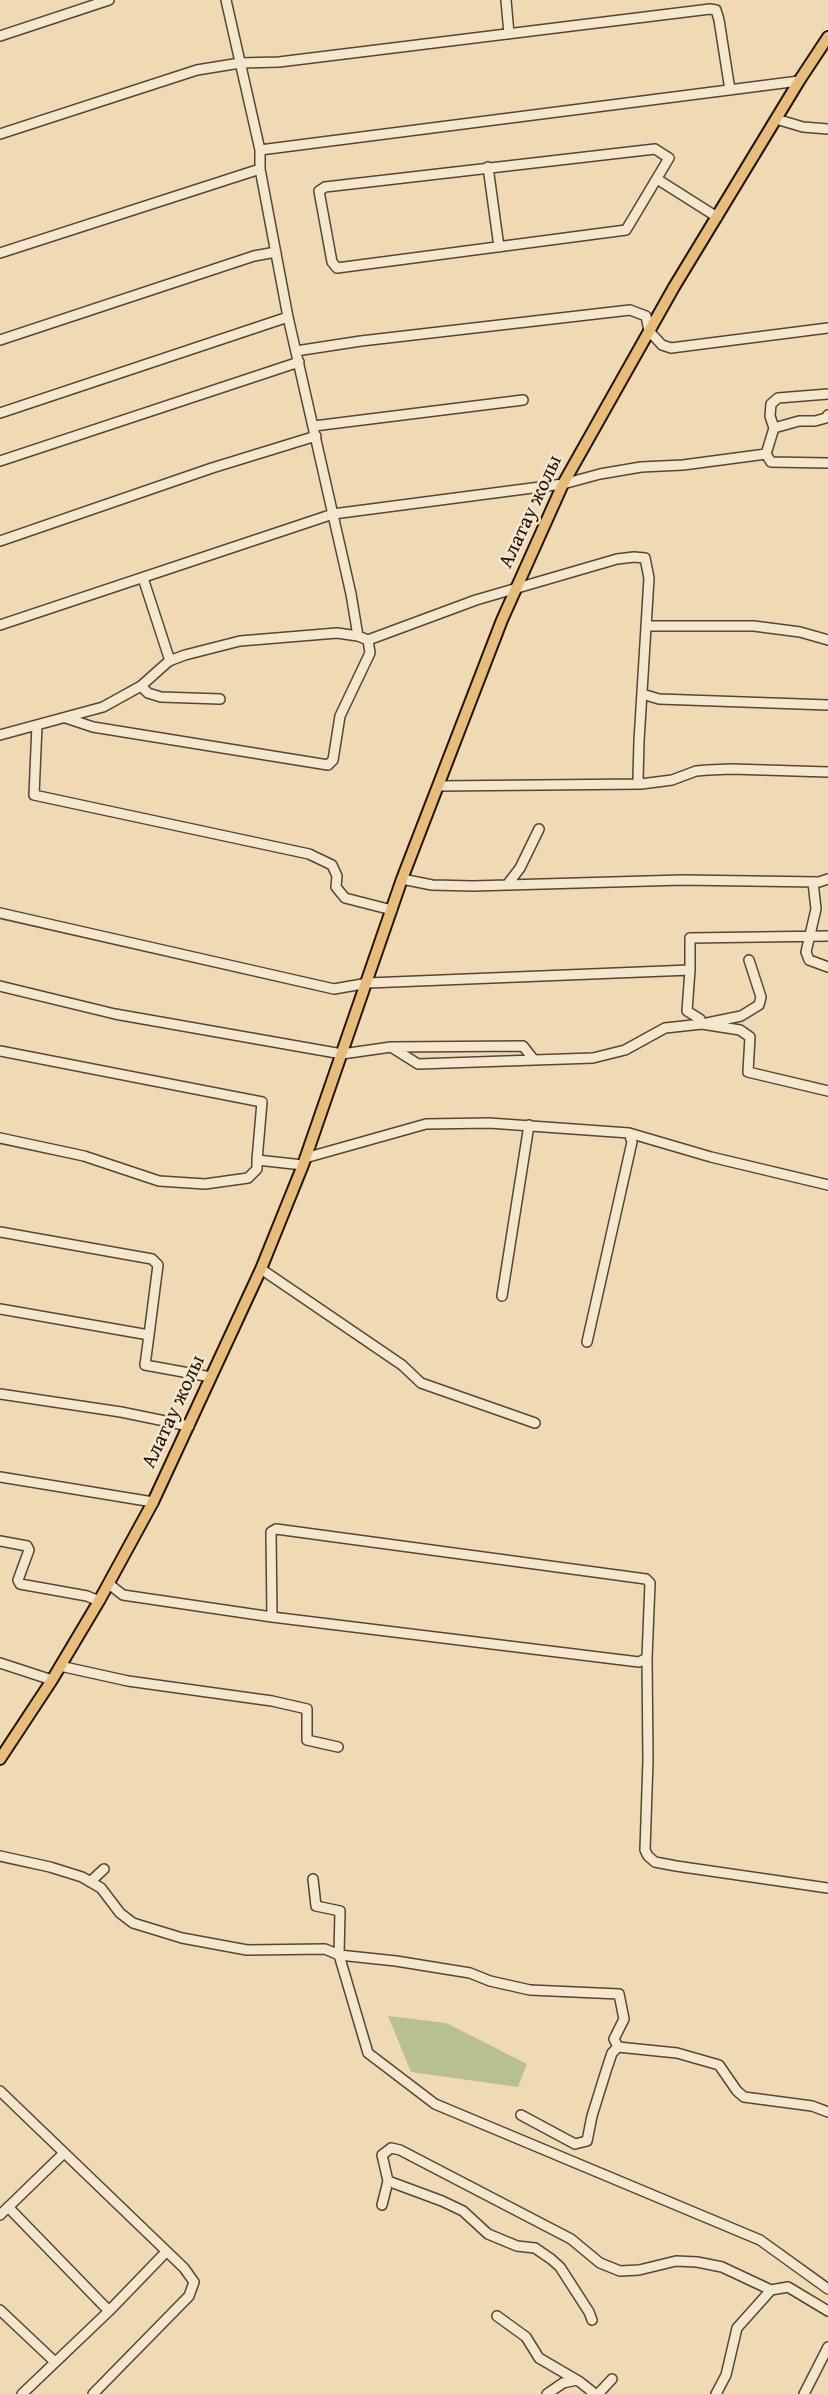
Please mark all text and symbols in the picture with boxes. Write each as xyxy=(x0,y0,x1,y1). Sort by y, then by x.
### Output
street label: Алатау жолы xyxy=(494,451,568,573)
street label: Алатау жолы xyxy=(137,1351,211,1473)

